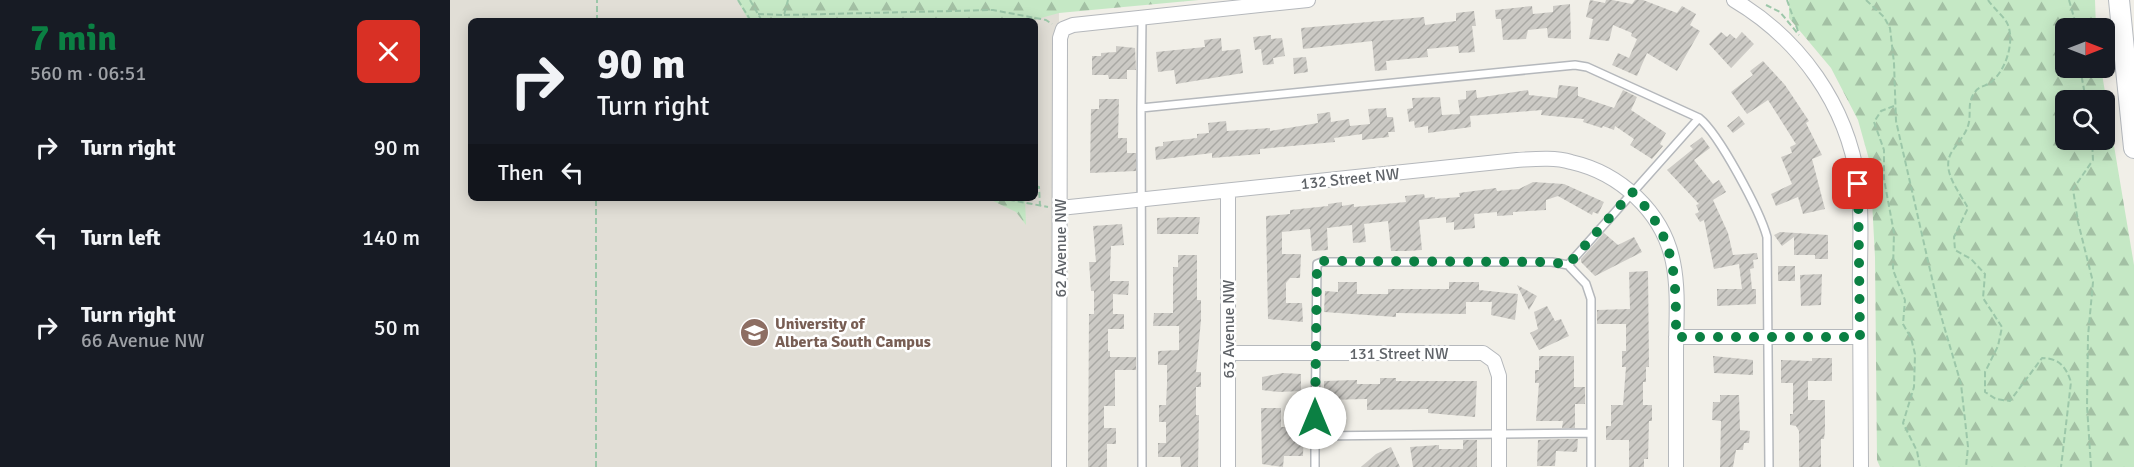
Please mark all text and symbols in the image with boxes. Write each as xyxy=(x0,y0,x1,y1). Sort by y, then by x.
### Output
text: 7 min xyxy=(30,16,117,61)
north arrow xyxy=(2055,18,2115,78)
map controls xyxy=(2055,18,2115,150)
button: close xyxy=(357,20,420,83)
text: 90 m xyxy=(597,39,686,90)
icon: right xyxy=(498,42,576,120)
text: 560 m · 06:51 xyxy=(30,61,146,86)
text: Turn right xyxy=(597,90,710,123)
button: search xyxy=(2055,90,2115,150)
icon: right xyxy=(30,131,63,164)
text: Turn right xyxy=(81,134,176,161)
text: 90 m xyxy=(374,134,420,161)
icon: left xyxy=(556,156,589,189)
pin xyxy=(1832,158,1883,209)
text: Then xyxy=(498,159,544,186)
street label: 132 Street NW xyxy=(1300,164,1401,194)
icon: arrive xyxy=(1841,167,1874,200)
street label: 62 Avenue NW xyxy=(1051,198,1071,297)
icon: left xyxy=(30,221,63,254)
text: Turn left xyxy=(81,224,161,251)
text: 140 m xyxy=(362,224,420,251)
street label: 63 Avenue NW xyxy=(1219,279,1239,378)
text: Turn right xyxy=(81,301,176,328)
icon: right xyxy=(30,311,63,344)
text: 50 m xyxy=(374,314,420,341)
place label: University of Alberta South Campus xyxy=(775,314,931,352)
school or university icon: University of Alberta South Campus xyxy=(738,316,770,348)
text: 66 Avenue NW xyxy=(81,328,205,353)
street label: 131 Street NW xyxy=(1349,344,1449,364)
position arrow xyxy=(1283,386,1347,450)

